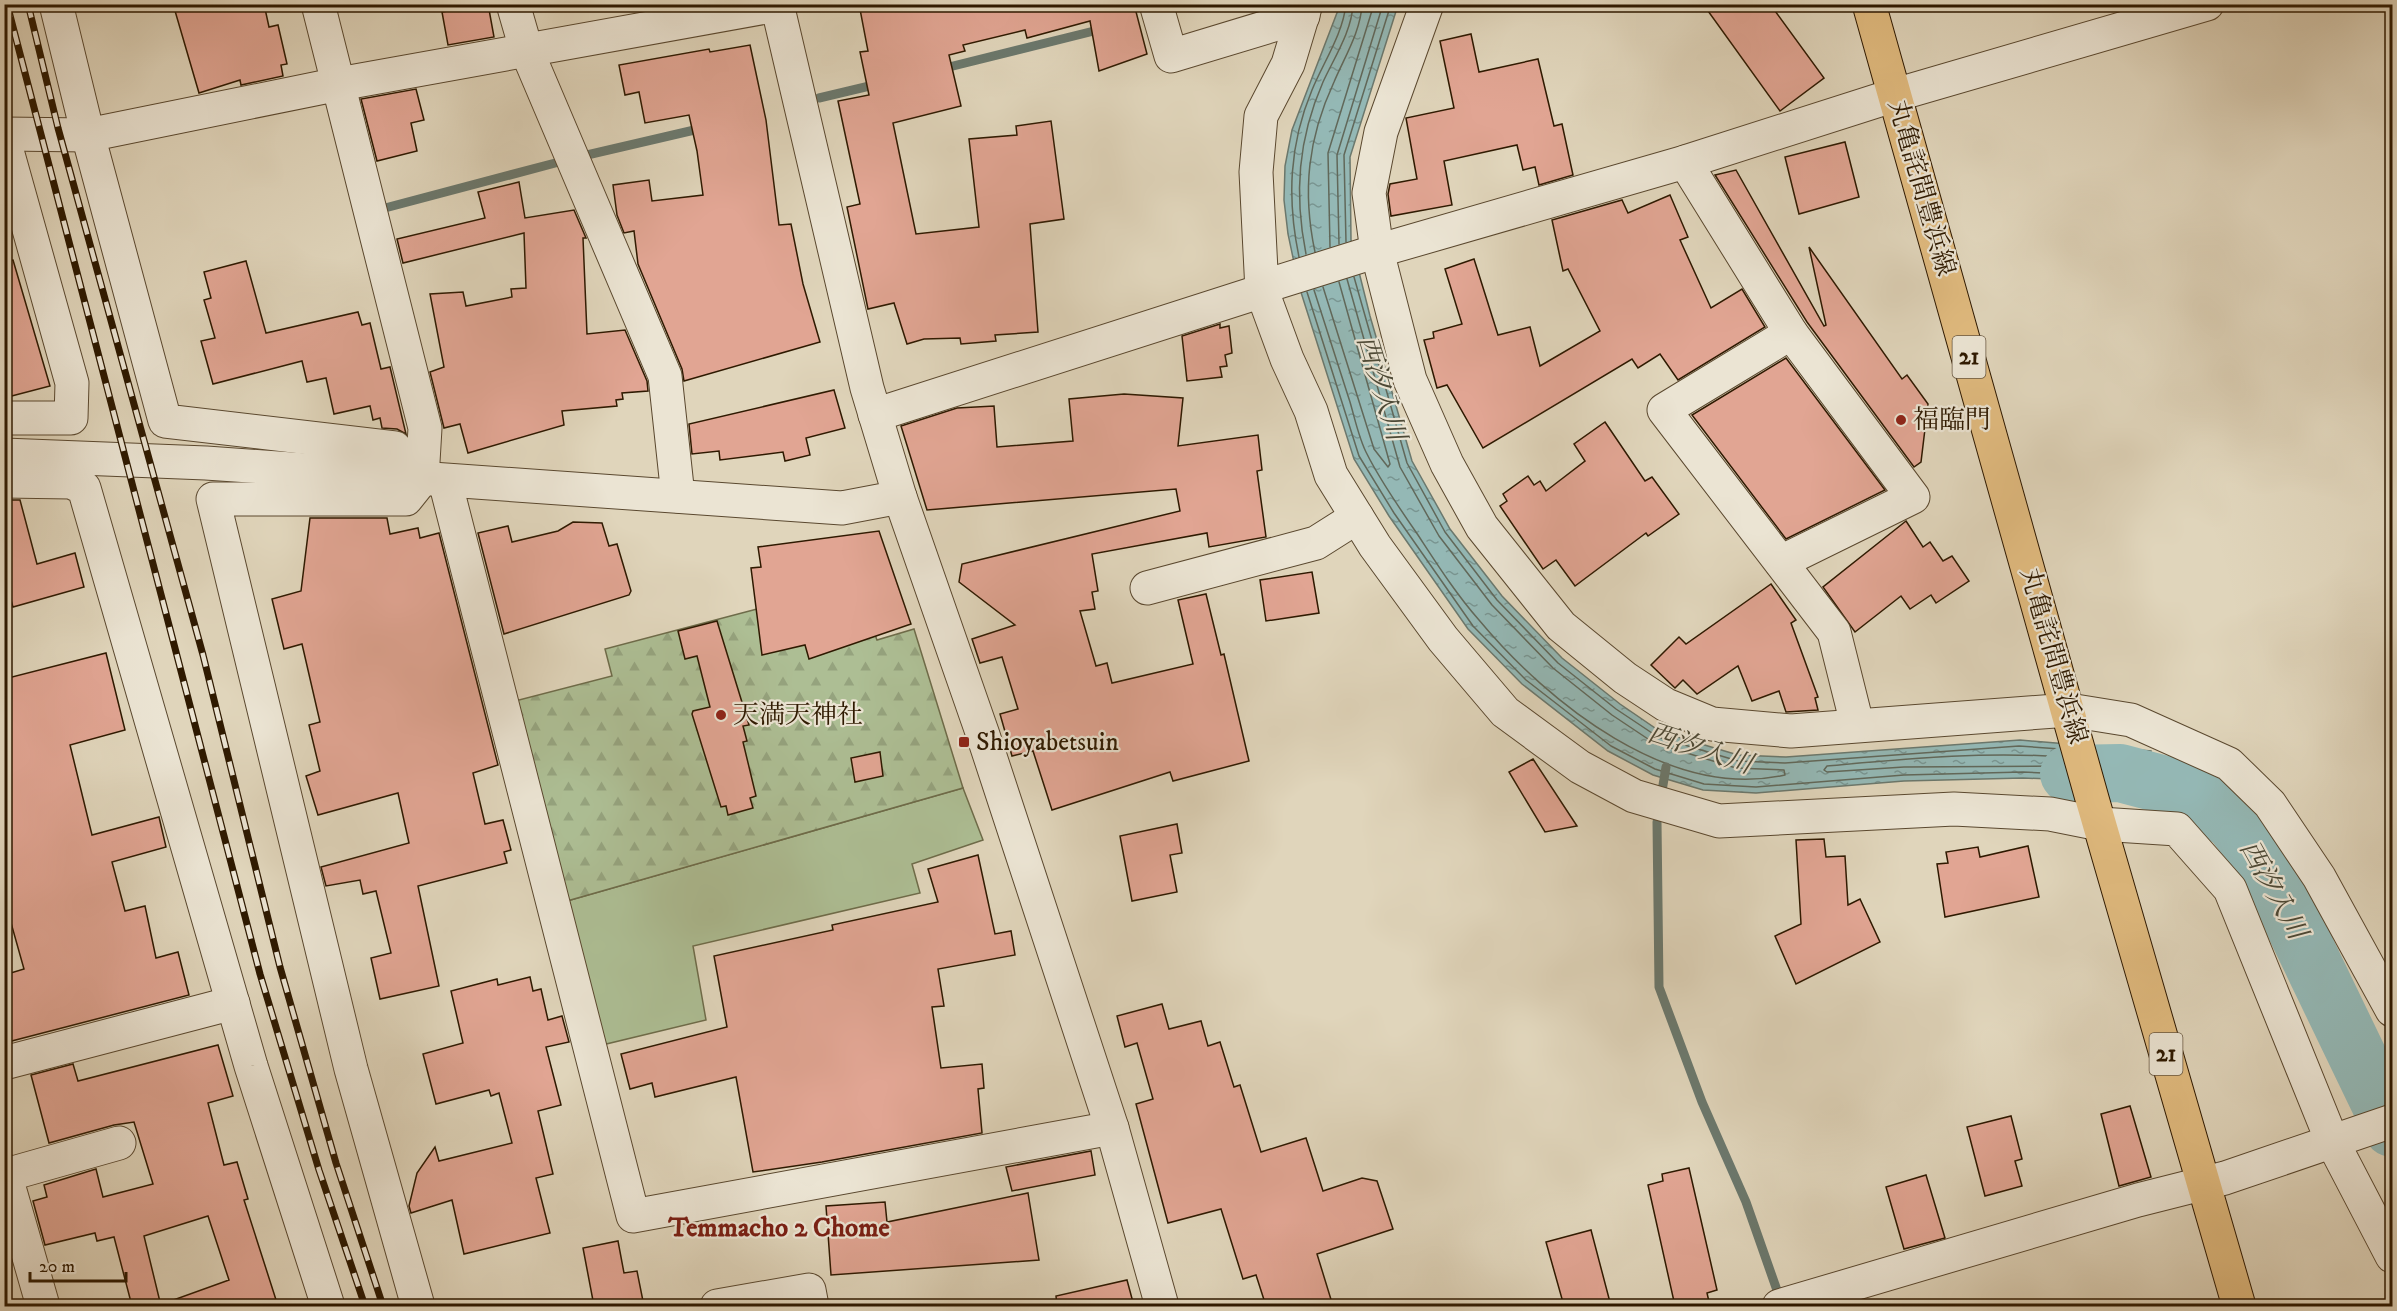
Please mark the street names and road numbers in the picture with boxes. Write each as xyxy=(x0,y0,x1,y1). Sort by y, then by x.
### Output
street label: 丸亀詫間豊浜線 xyxy=(1880,96,1962,280)
road number: 21 xyxy=(1952,336,1986,378)
street label: 丸亀詫間豊浜線 xyxy=(2012,564,2094,748)
road number: 21 xyxy=(2150,1033,2182,1075)

